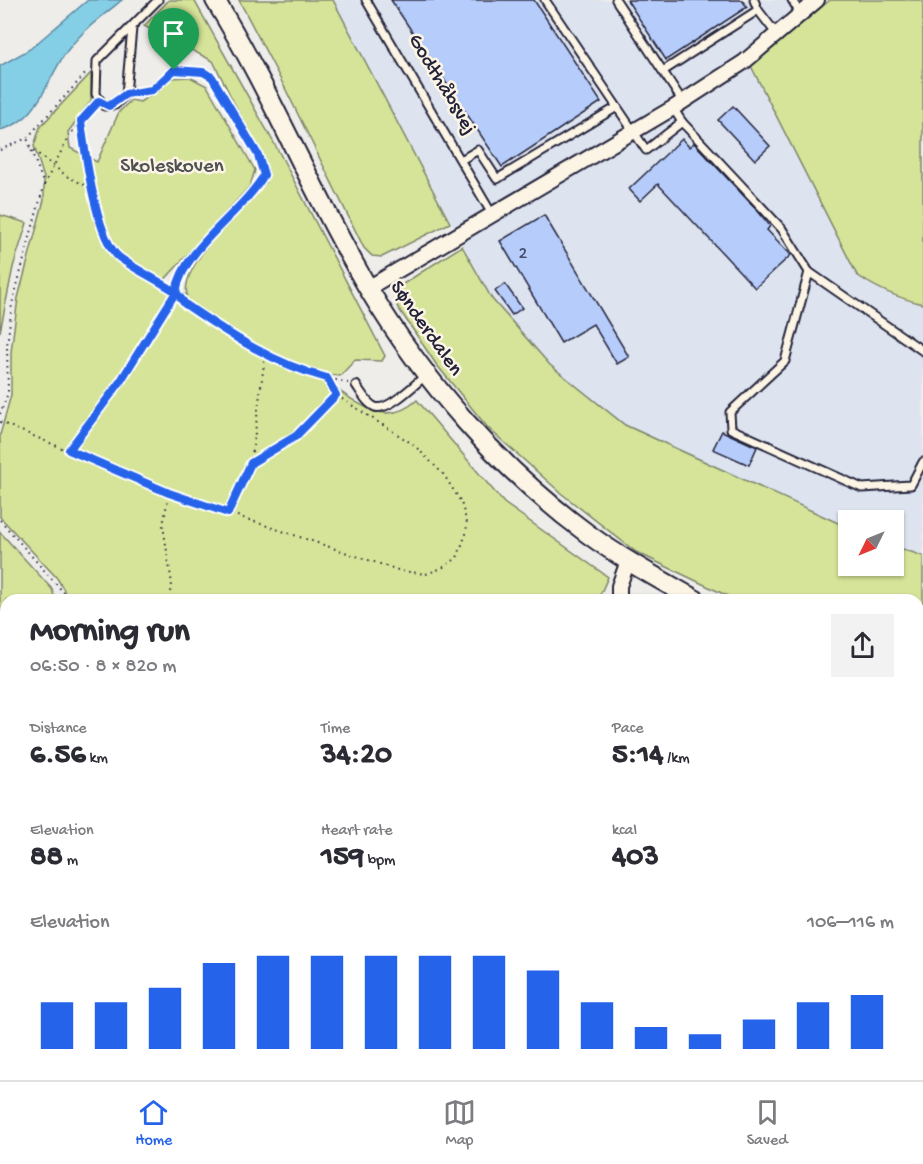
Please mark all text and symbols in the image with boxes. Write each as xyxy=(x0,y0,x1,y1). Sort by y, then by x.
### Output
pin xyxy=(148,8,199,70)
icon: arrive xyxy=(157,17,190,50)
street label: Godthåbsvej xyxy=(401,30,481,140)
park label: Skoleskoven xyxy=(120,155,224,180)
house number: 2 xyxy=(519,244,528,265)
street label: Sønderdalen xyxy=(383,277,467,381)
north arrow xyxy=(838,510,904,576)
map controls xyxy=(838,510,904,576)
text: Morning run xyxy=(30,614,190,652)
button: share xyxy=(831,614,894,677)
text: 06:50 · 8 × 820 m xyxy=(30,656,177,679)
text: Distance xyxy=(30,720,87,739)
text: Time xyxy=(321,720,350,739)
text: Pace xyxy=(612,720,643,739)
text: 6.56 xyxy=(30,739,86,774)
text: 34:20 xyxy=(321,739,392,774)
text: 5:14 xyxy=(612,739,664,774)
text: km xyxy=(86,750,108,769)
text: /km xyxy=(664,750,690,769)
text: Elevation xyxy=(30,822,94,841)
text: Heart rate xyxy=(321,822,393,841)
text: kcal xyxy=(612,822,637,841)
text: 88 xyxy=(30,841,63,876)
text: 159 xyxy=(321,841,364,876)
text: 403 xyxy=(612,841,659,876)
text: m xyxy=(63,852,78,871)
text: bpm xyxy=(364,852,395,871)
text: Elevation xyxy=(30,912,110,935)
text: 106–116 m xyxy=(807,912,894,935)
tab: Home xyxy=(135,1096,172,1151)
tab: Map xyxy=(443,1096,476,1151)
tab: Saved xyxy=(747,1096,788,1151)

